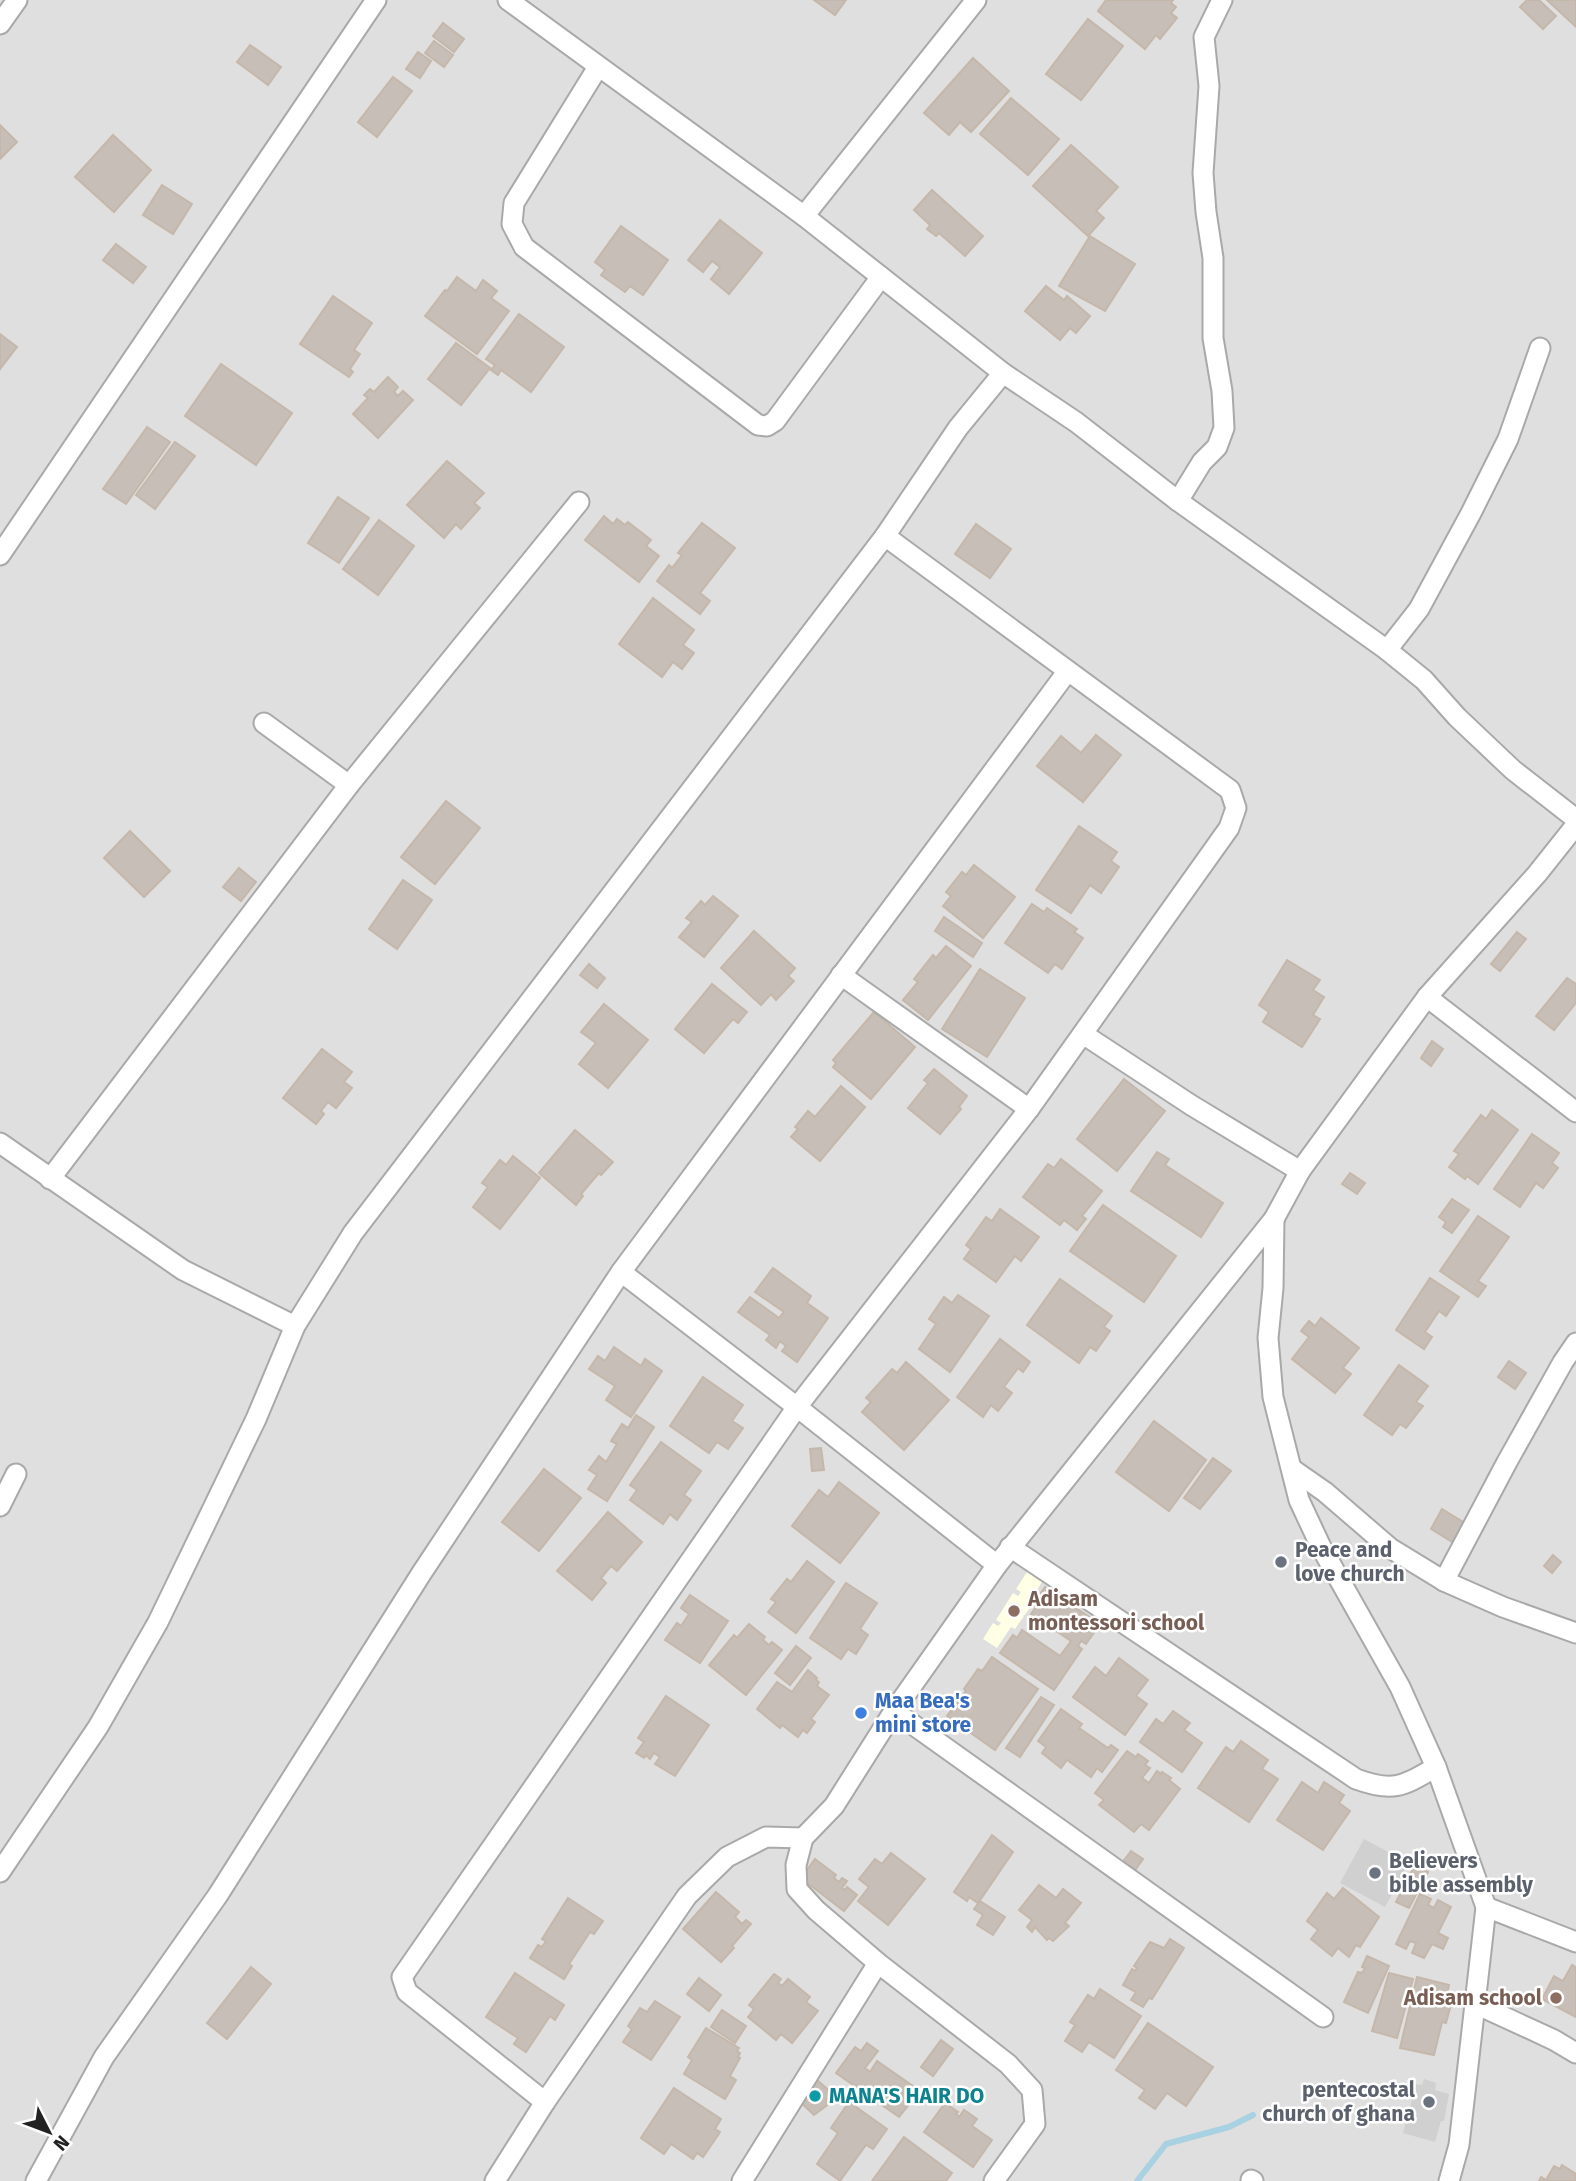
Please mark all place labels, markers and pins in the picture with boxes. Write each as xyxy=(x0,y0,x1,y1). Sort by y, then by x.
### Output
place label: Peace and love church xyxy=(1295,1537,1405,1587)
marker: Peace and love church xyxy=(1273,1554,1289,1570)
place label: Adisam montessori school xyxy=(1027,1586,1205,1636)
marker: Adisam montessori school xyxy=(1006,1603,1022,1619)
place label: Maa Bea's mini store xyxy=(875,1688,972,1738)
marker: Maa Bea's mini store xyxy=(853,1705,869,1721)
place label: Believers bible assembly xyxy=(1389,1848,1533,1898)
marker: Believers bible assembly xyxy=(1367,1865,1383,1881)
place label: Adisam school xyxy=(1403,1985,1543,2011)
marker: Adisam school xyxy=(1548,1990,1564,2006)
place label: pentecostal church of ghana xyxy=(1262,2077,1416,2127)
place label: MANA'S HAIR DO xyxy=(829,2083,984,2109)
marker: MANA'S HAIR DO xyxy=(807,2088,823,2104)
marker: pentecostal church of ghana xyxy=(1421,2094,1437,2110)

